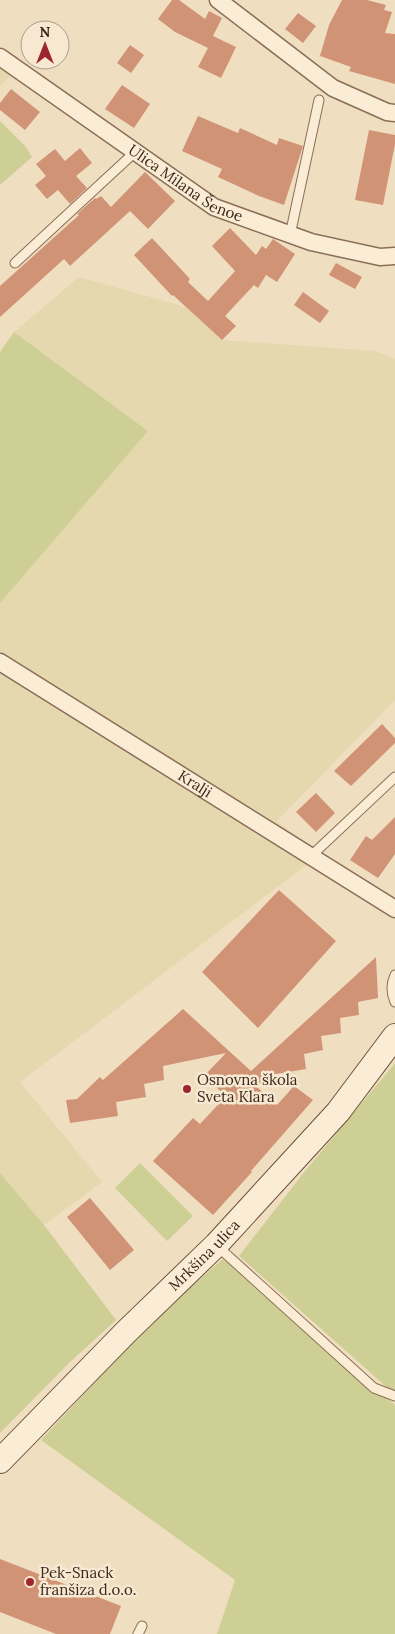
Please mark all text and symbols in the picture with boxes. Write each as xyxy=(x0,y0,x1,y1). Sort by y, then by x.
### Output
north arrow xyxy=(20,20,70,70)
text: N xyxy=(40,23,51,41)
street label: Ulica Milana Šenoe xyxy=(125,140,246,226)
street label: Kralji xyxy=(175,766,216,801)
place label: Osnovna škola Sveta Klara xyxy=(197,1070,298,1106)
marker: Osnovna škola Sveta Klara xyxy=(181,1083,193,1095)
street label: Mrkšina ulica xyxy=(164,1215,244,1295)
place label: Pek-Snack franšiza d.o.o. xyxy=(40,1563,136,1599)
marker: Pek-Snack franšiza d.o.o. xyxy=(24,1576,36,1588)

